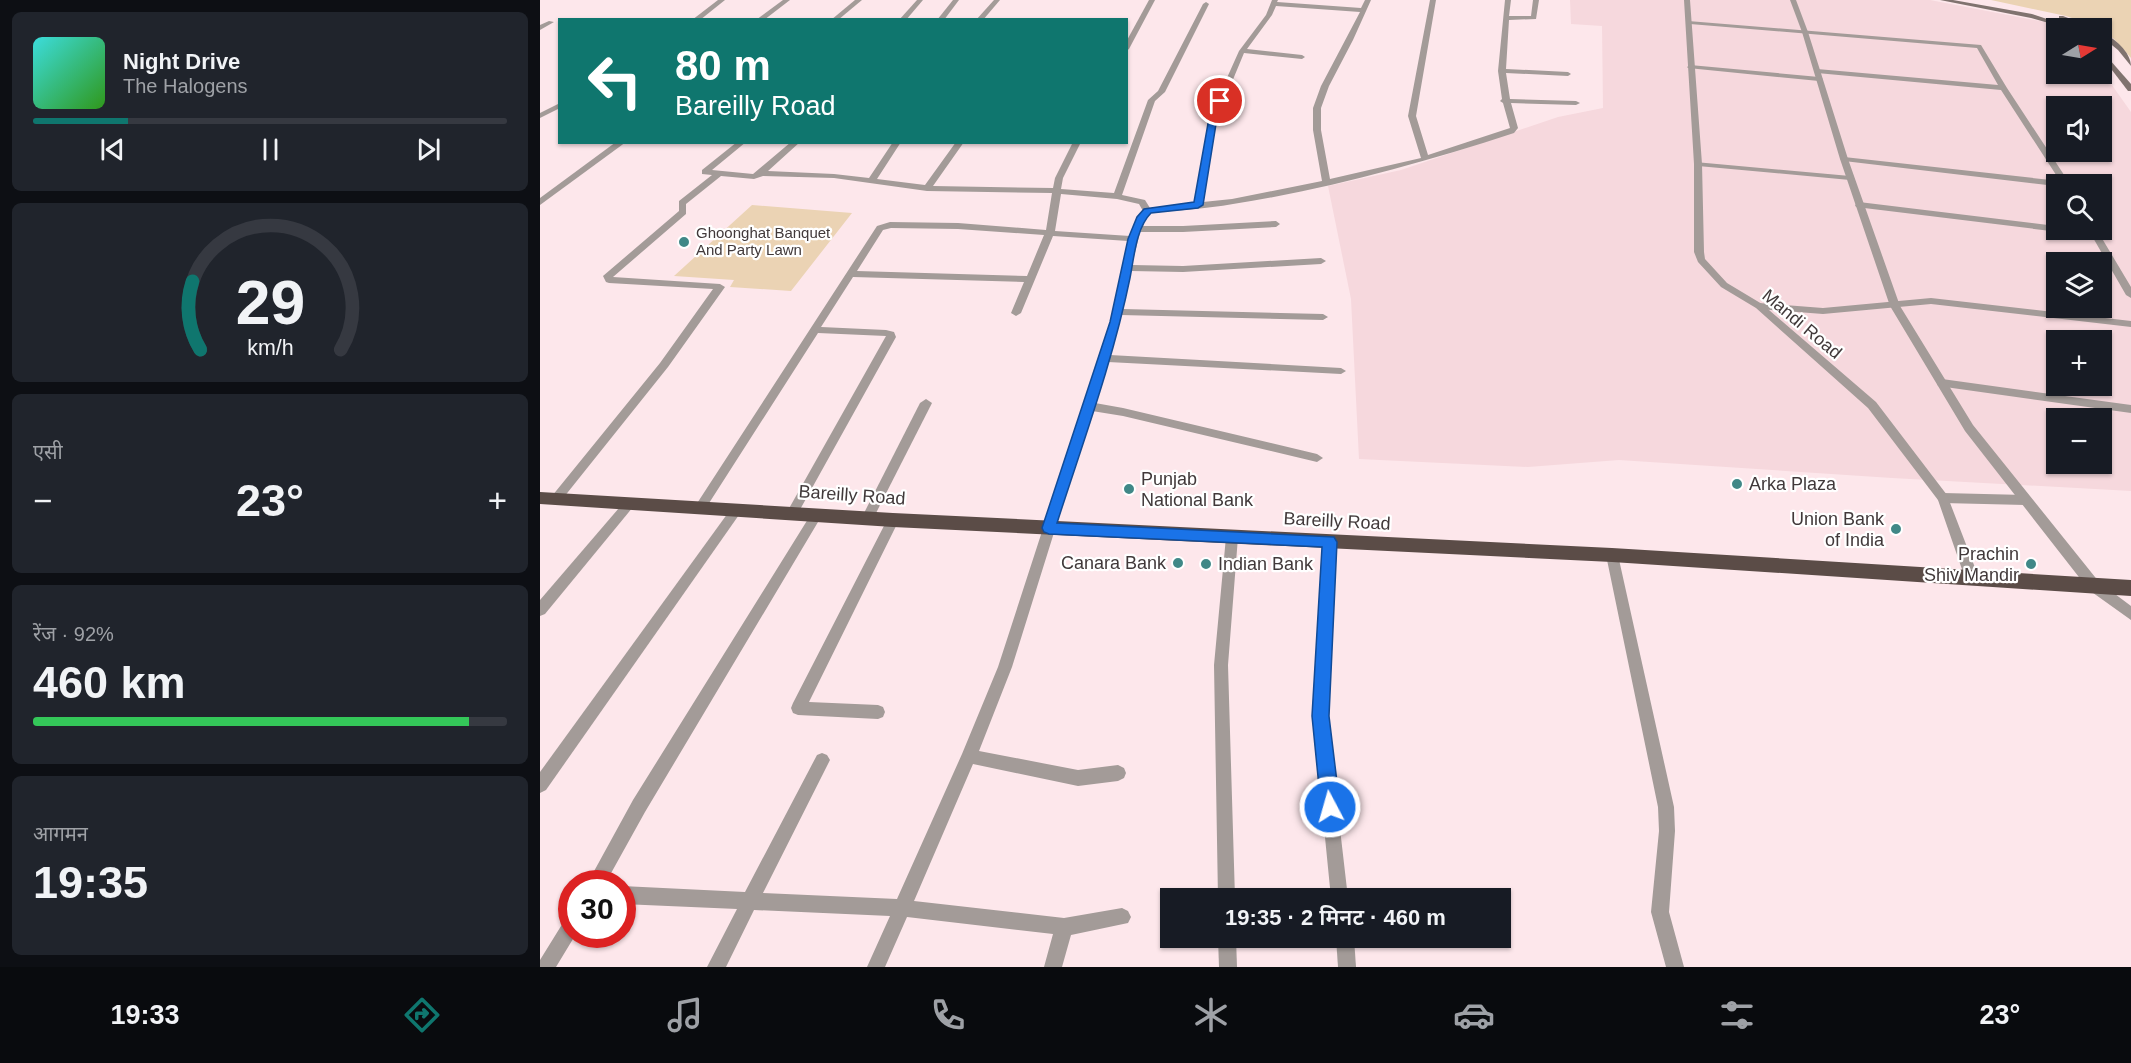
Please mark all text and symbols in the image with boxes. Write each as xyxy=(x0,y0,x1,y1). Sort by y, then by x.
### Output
north arrow xyxy=(2046,18,2112,84)
map controls xyxy=(2046,18,2112,474)
icon: left xyxy=(576,42,654,120)
text: 80 m xyxy=(675,42,771,89)
text: Night Drive xyxy=(123,49,240,74)
text: The Halogens xyxy=(123,75,248,97)
pin xyxy=(1194,75,1245,126)
icon: arrive xyxy=(1203,84,1236,117)
text: Bareilly Road xyxy=(675,91,836,121)
button: sound xyxy=(2046,96,2112,162)
icon: previous xyxy=(96,133,129,166)
icon: pause xyxy=(254,133,287,166)
icon: next xyxy=(412,133,445,166)
button: search xyxy=(2046,174,2112,240)
place label: Ghoonghat Banquet And Party Lawn xyxy=(696,224,831,258)
marker: Ghoonghat Banquet And Party Lawn xyxy=(677,235,691,249)
button: layers xyxy=(2046,252,2112,318)
text: 29 xyxy=(235,268,305,337)
street label: Mandi Road xyxy=(1758,285,1846,363)
button: + xyxy=(2046,330,2112,396)
text: km/h xyxy=(247,336,293,360)
button: − xyxy=(2046,408,2112,474)
text: एसी xyxy=(33,441,63,463)
place label: Punjab National Bank xyxy=(1141,469,1254,510)
place label: Arka Plaza xyxy=(1749,474,1837,494)
text: 23° xyxy=(236,475,304,526)
marker: Arka Plaza xyxy=(1730,477,1744,491)
street label: Bareilly Road xyxy=(798,481,906,509)
text: − xyxy=(33,482,52,519)
text: + xyxy=(488,482,507,519)
marker: Punjab National Bank xyxy=(1122,482,1136,496)
street label: Bareilly Road xyxy=(1283,508,1391,534)
place label: Union Bank of India xyxy=(1791,509,1885,550)
marker: Union Bank of India xyxy=(1889,522,1903,536)
place label: Prachin Shiv Mandir xyxy=(1924,544,2019,585)
place label: Canara Bank xyxy=(1061,553,1167,573)
place label: Indian Bank xyxy=(1218,554,1314,574)
marker: Canara Bank xyxy=(1171,556,1185,570)
marker: Indian Bank xyxy=(1199,557,1213,571)
marker: Prachin Shiv Mandir xyxy=(2024,557,2038,571)
text: रेंज · 92% xyxy=(33,623,114,645)
text: 460 km xyxy=(33,657,186,708)
position arrow xyxy=(1298,775,1362,839)
text: आगमन xyxy=(33,823,88,845)
text: 19:35 xyxy=(33,857,148,908)
speed limit sign: 30 xyxy=(558,870,636,948)
text: 19:35 · 2 मिनट · 460 m xyxy=(1225,905,1446,930)
icon: directions xyxy=(401,994,443,1036)
icon: music xyxy=(664,994,706,1036)
icon: phone xyxy=(927,994,969,1036)
icon: climate xyxy=(1190,994,1232,1036)
icon: car xyxy=(1453,994,1495,1036)
icon: filters xyxy=(1716,994,1758,1036)
text: 19:33 xyxy=(111,1000,180,1030)
text: 23° xyxy=(1980,1000,2020,1030)

